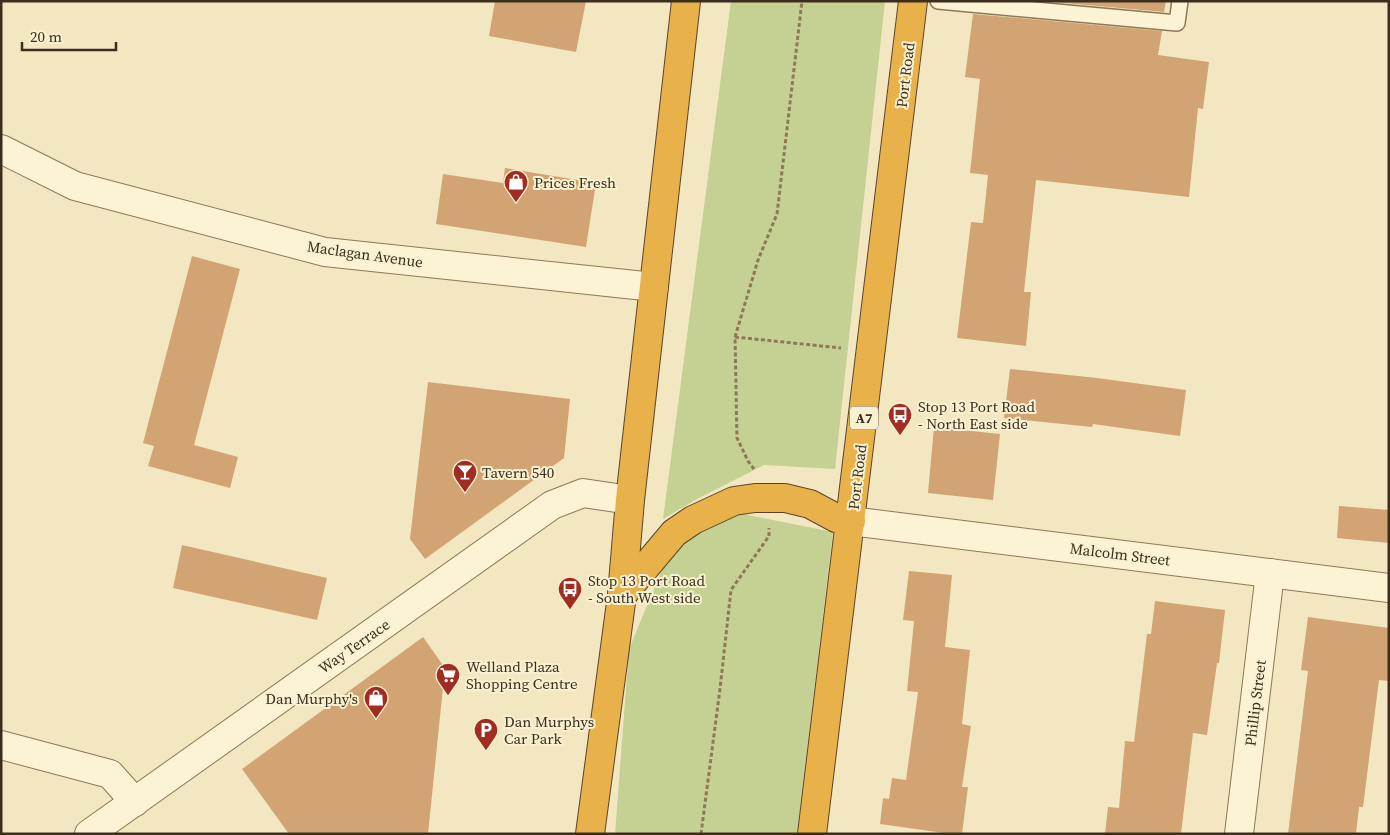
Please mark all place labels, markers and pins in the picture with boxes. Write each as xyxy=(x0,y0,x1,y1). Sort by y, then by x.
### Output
shop icon: Prices Fresh xyxy=(503,169,529,203)
place label: Prices Fresh xyxy=(534,172,616,193)
place label: Stop 13 Port Road - North East side xyxy=(918,396,1035,434)
bus stop icon: Stop 13 Port Road - North East side xyxy=(887,402,913,436)
bar icon: Tavern 540 xyxy=(452,459,478,493)
place label: Tavern 540 xyxy=(482,462,554,483)
place label: Stop 13 Port Road - South West side xyxy=(588,570,705,608)
bus stop icon: Stop 13 Port Road - South West side xyxy=(557,576,583,610)
place label: Welland Plaza Shopping Centre xyxy=(466,656,578,694)
supermarket icon: Welland Plaza Shopping Centre xyxy=(435,662,461,696)
shop icon: Dan Murphy's xyxy=(363,685,389,719)
place label: Dan Murphy's xyxy=(265,688,358,709)
place label: Dan Murphys Car Park xyxy=(504,711,594,749)
parking icon: Dan Murphys Car Park xyxy=(473,717,499,751)

